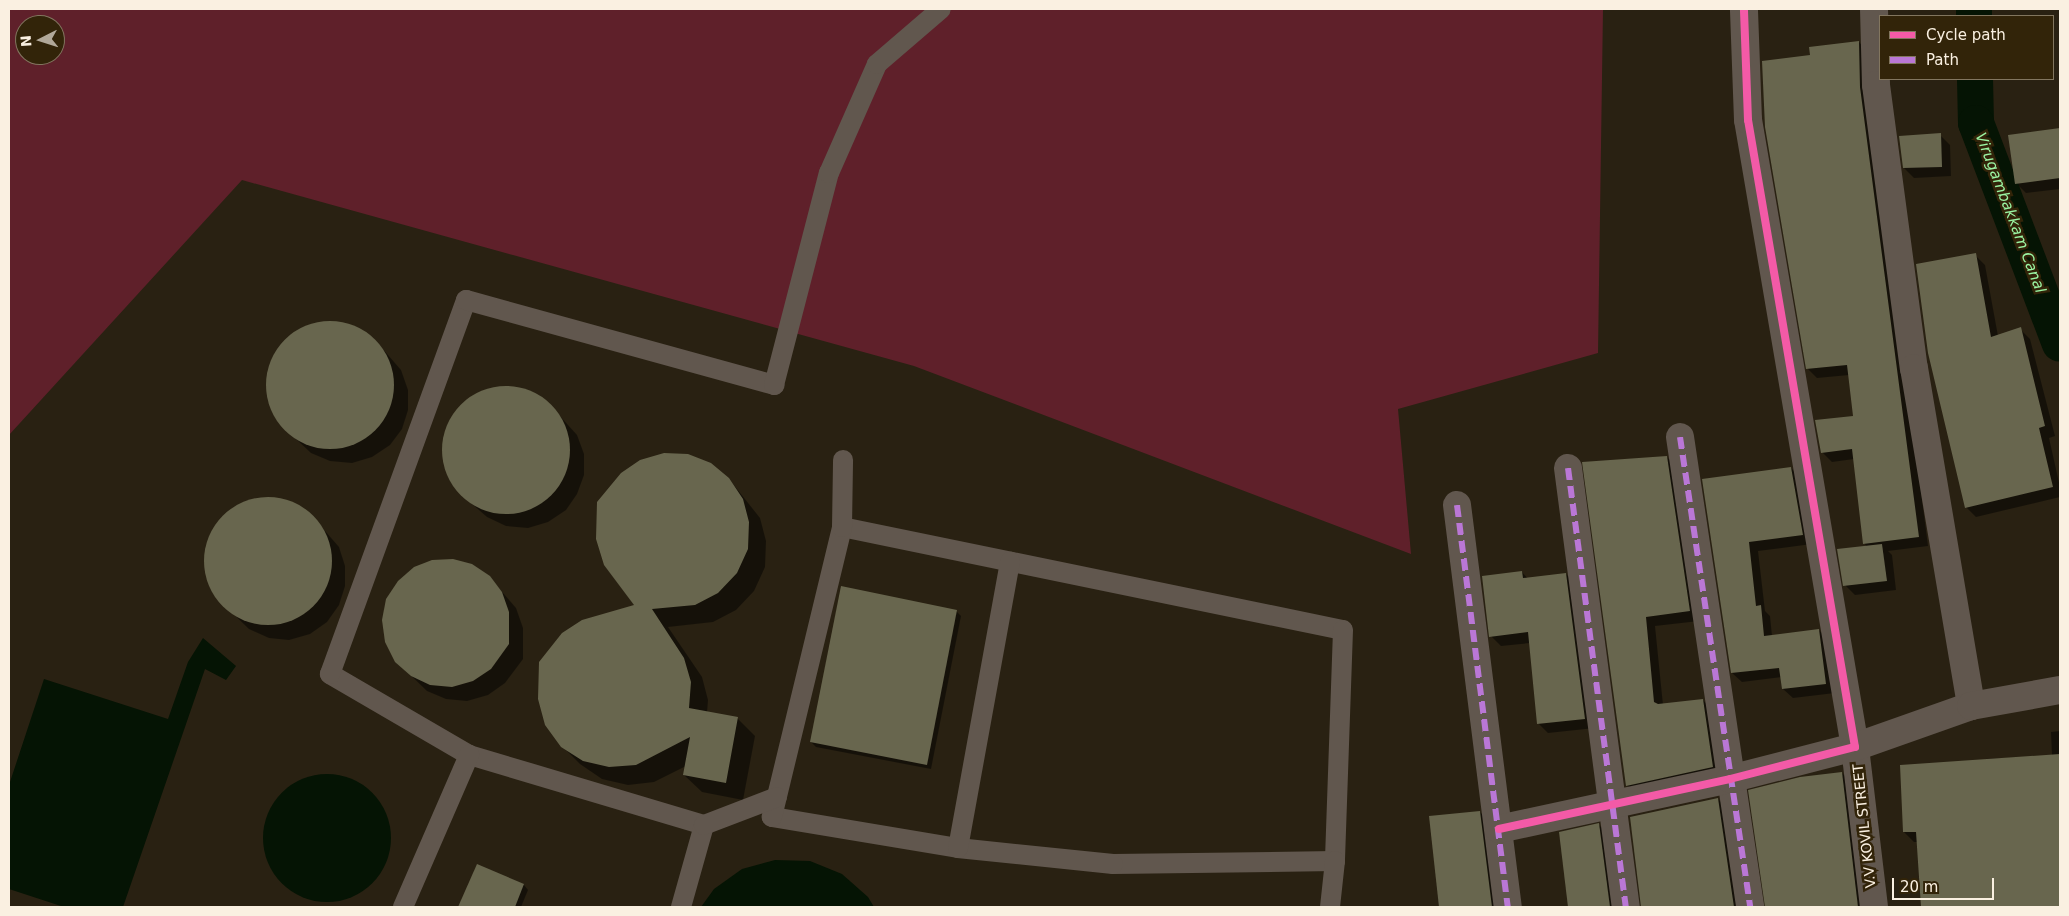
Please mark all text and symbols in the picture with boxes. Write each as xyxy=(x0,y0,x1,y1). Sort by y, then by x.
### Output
north arrow xyxy=(15,15,65,65)
legend xyxy=(1879,15,2054,80)
text: Cycle path xyxy=(1926,26,2006,44)
text: N xyxy=(18,35,35,48)
text: Path xyxy=(1926,51,1959,69)
water label: Virugambakkam Canal xyxy=(1971,130,2049,296)
street label: V.V KOVIL STREET xyxy=(1849,763,1879,889)
scale bar xyxy=(1894,868,1996,900)
text: 20 m xyxy=(1900,878,1938,896)

